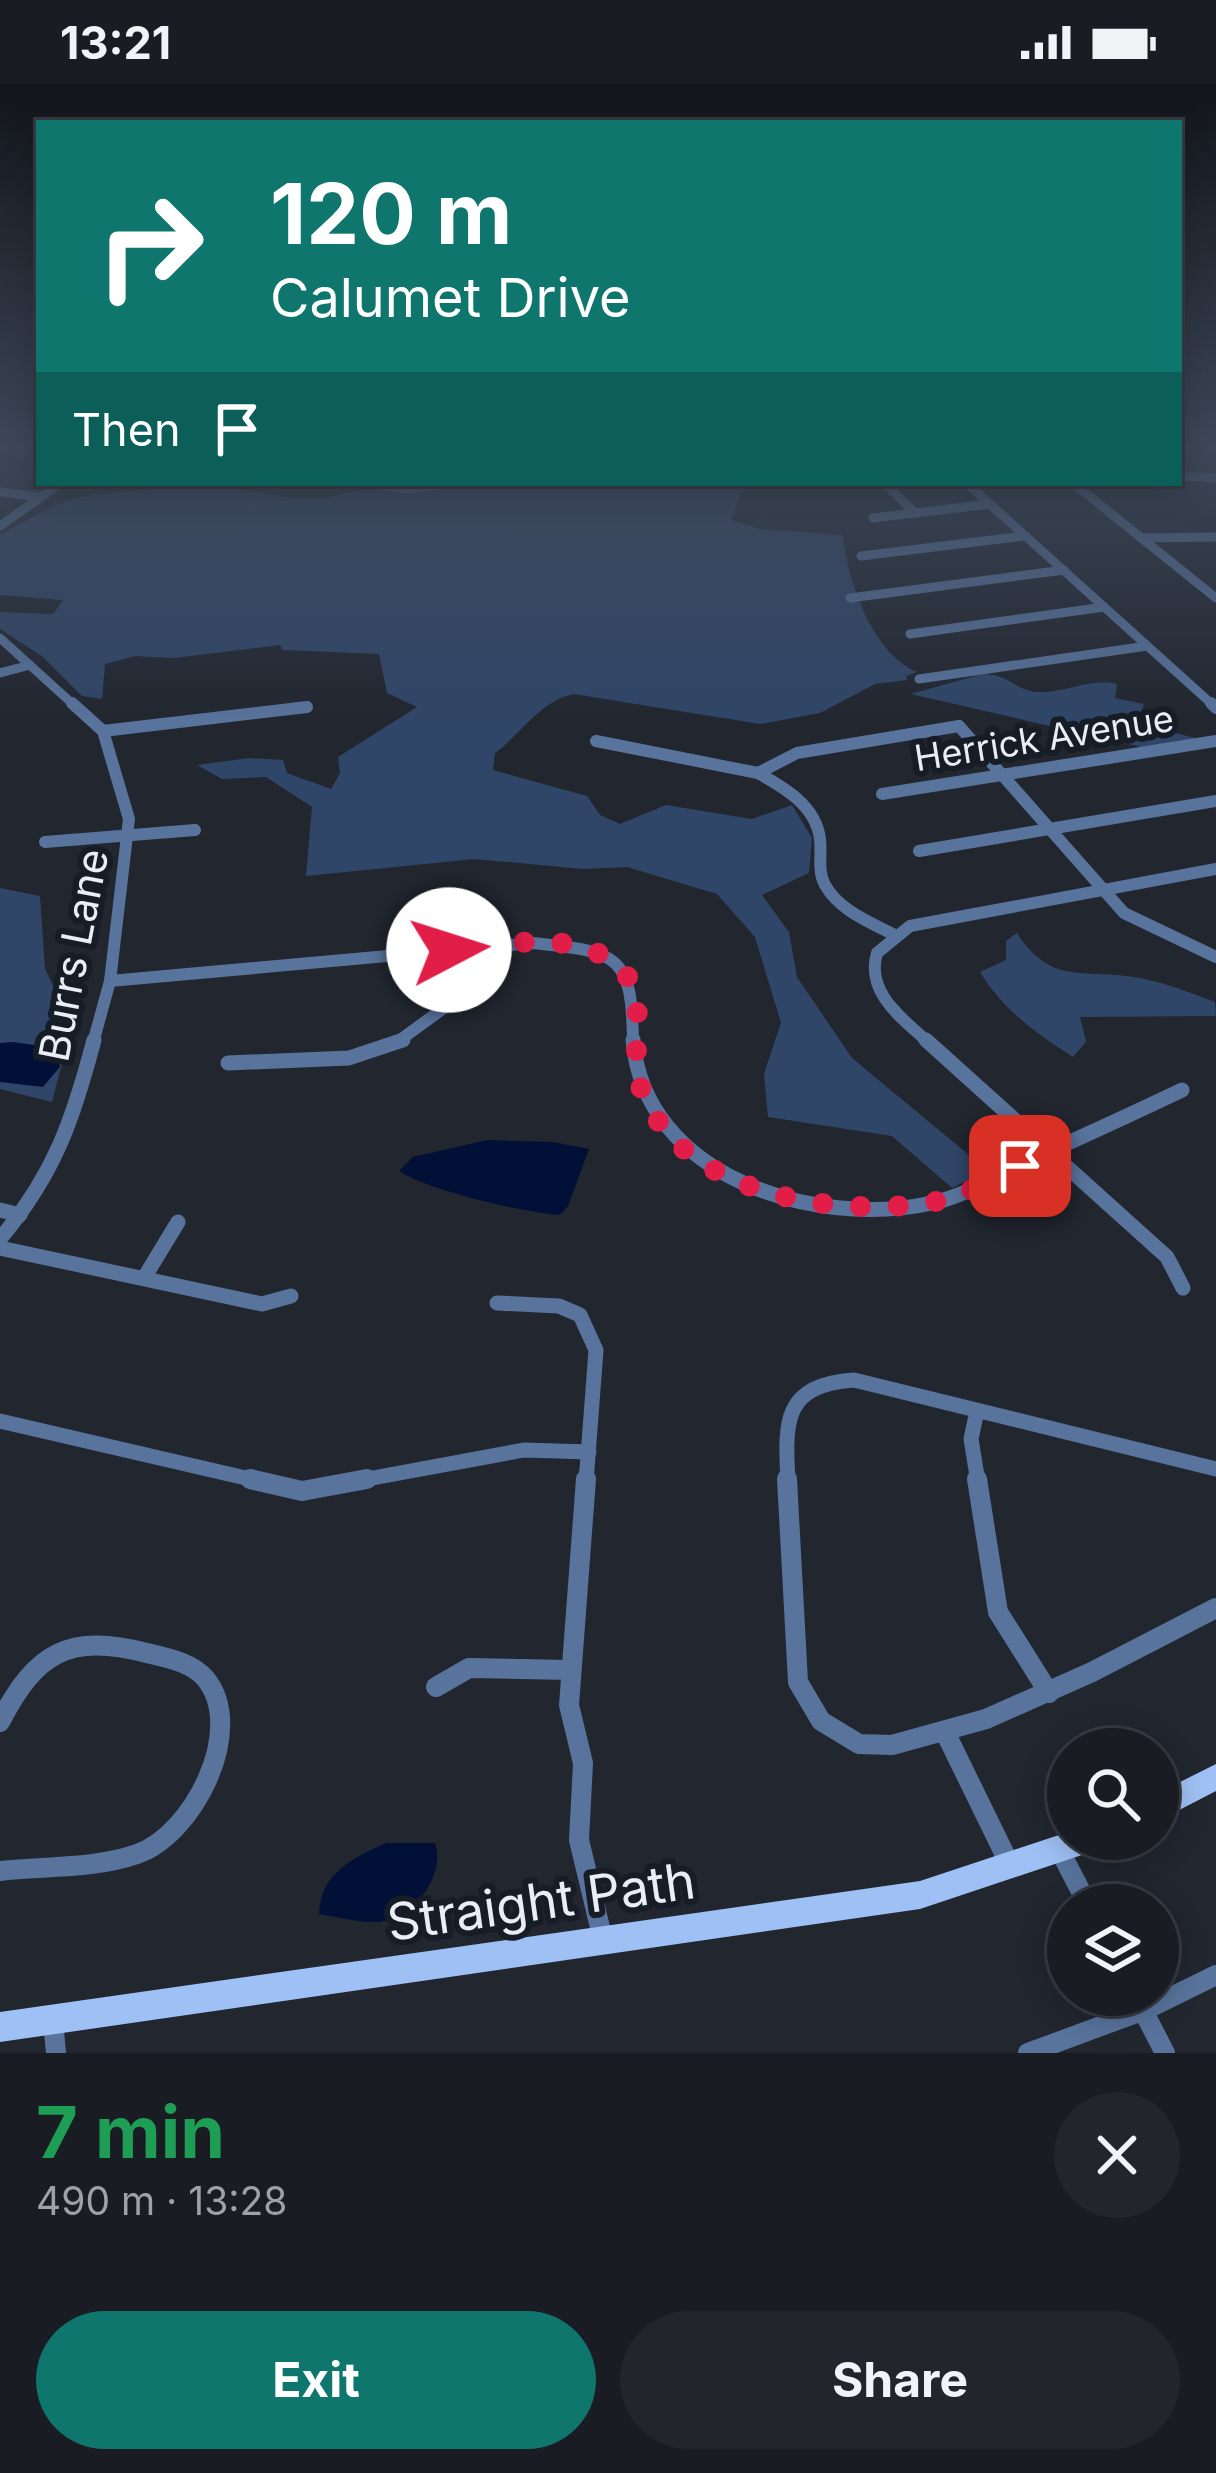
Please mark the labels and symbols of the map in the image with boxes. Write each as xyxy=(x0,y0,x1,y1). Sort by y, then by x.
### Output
street label: Herrick Avenue xyxy=(911,696,1177,780)
street label: Burrs Lane xyxy=(27,845,119,1065)
position arrow xyxy=(386,887,512,1013)
pin xyxy=(969,1115,1071,1217)
street label: Straight Path xyxy=(383,1849,699,1953)

